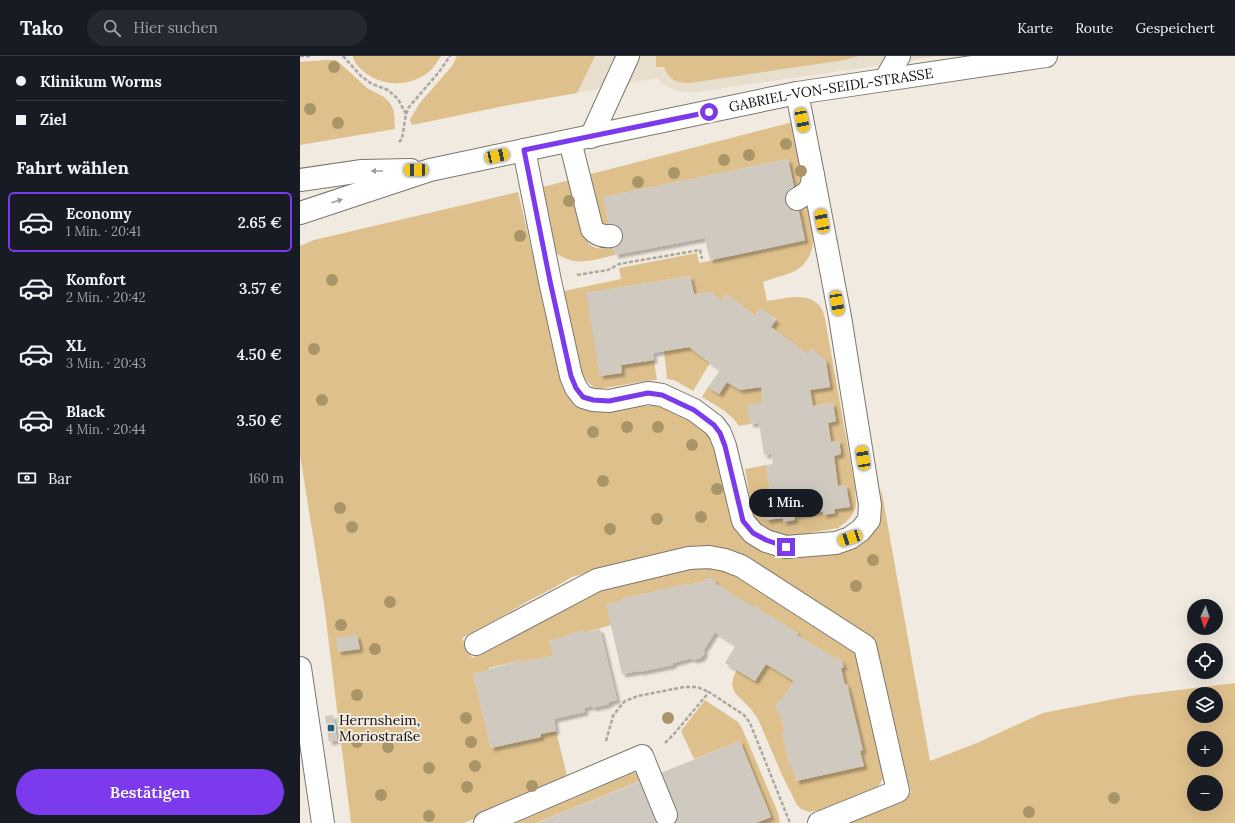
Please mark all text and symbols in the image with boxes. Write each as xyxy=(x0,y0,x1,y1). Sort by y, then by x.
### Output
search box xyxy=(87,10,367,46)
text: Tako xyxy=(20,16,63,40)
icon: search xyxy=(101,17,123,39)
text: Hier suchen xyxy=(133,18,218,37)
text: Karte xyxy=(1017,19,1053,37)
text: Route xyxy=(1075,19,1113,37)
text: Gespeichert xyxy=(1135,19,1215,37)
street label: GABRIEL-VON-SEIDL-STRASSE xyxy=(727,64,935,116)
text: Klinikum Worms xyxy=(40,72,162,91)
route start xyxy=(700,103,718,121)
car xyxy=(794,107,810,133)
text: Ziel xyxy=(40,110,67,129)
car xyxy=(484,148,510,164)
text: Fahrt wählen xyxy=(16,156,129,179)
car xyxy=(404,164,428,176)
one-way arrow xyxy=(371,167,383,174)
one-way arrow xyxy=(331,198,343,204)
icon: car xyxy=(18,204,54,240)
text: Economy xyxy=(66,204,131,223)
car xyxy=(814,208,830,234)
text: 2.65 € xyxy=(238,213,282,232)
text: 1 Min. · 20:41 xyxy=(66,223,141,240)
icon: car xyxy=(18,270,54,306)
text: Komfort xyxy=(66,270,126,289)
text: 3.57 € xyxy=(239,279,282,298)
text: 2 Min. · 20:42 xyxy=(66,289,146,306)
car xyxy=(829,290,845,316)
icon: car xyxy=(18,336,54,372)
text: XL xyxy=(66,336,86,355)
text: 4.50 € xyxy=(237,345,282,364)
text: 3 Min. · 20:43 xyxy=(66,355,146,372)
icon: car xyxy=(18,402,54,438)
text: Black xyxy=(66,402,105,421)
text: 3.50 € xyxy=(237,411,282,430)
text: 4 Min. · 20:44 xyxy=(66,421,146,438)
car xyxy=(855,445,871,471)
icon: cash xyxy=(16,467,38,489)
text: Bar xyxy=(48,469,72,488)
text: 160 m xyxy=(249,470,284,487)
callout: 1 Min. xyxy=(749,489,823,517)
text: 1 Min. xyxy=(768,494,804,511)
car xyxy=(837,529,863,547)
route end xyxy=(777,538,795,556)
north arrow xyxy=(1187,599,1223,635)
map controls xyxy=(1187,599,1223,811)
button: locate xyxy=(1187,643,1223,679)
button: layers xyxy=(1187,687,1223,723)
place label: Herrnsheim, Moriostraße xyxy=(339,711,421,745)
marker: Herrnsheim, Moriostraße xyxy=(326,723,336,733)
button: + xyxy=(1187,731,1223,767)
button: Bestätigen xyxy=(16,769,284,815)
button: − xyxy=(1187,775,1223,811)

